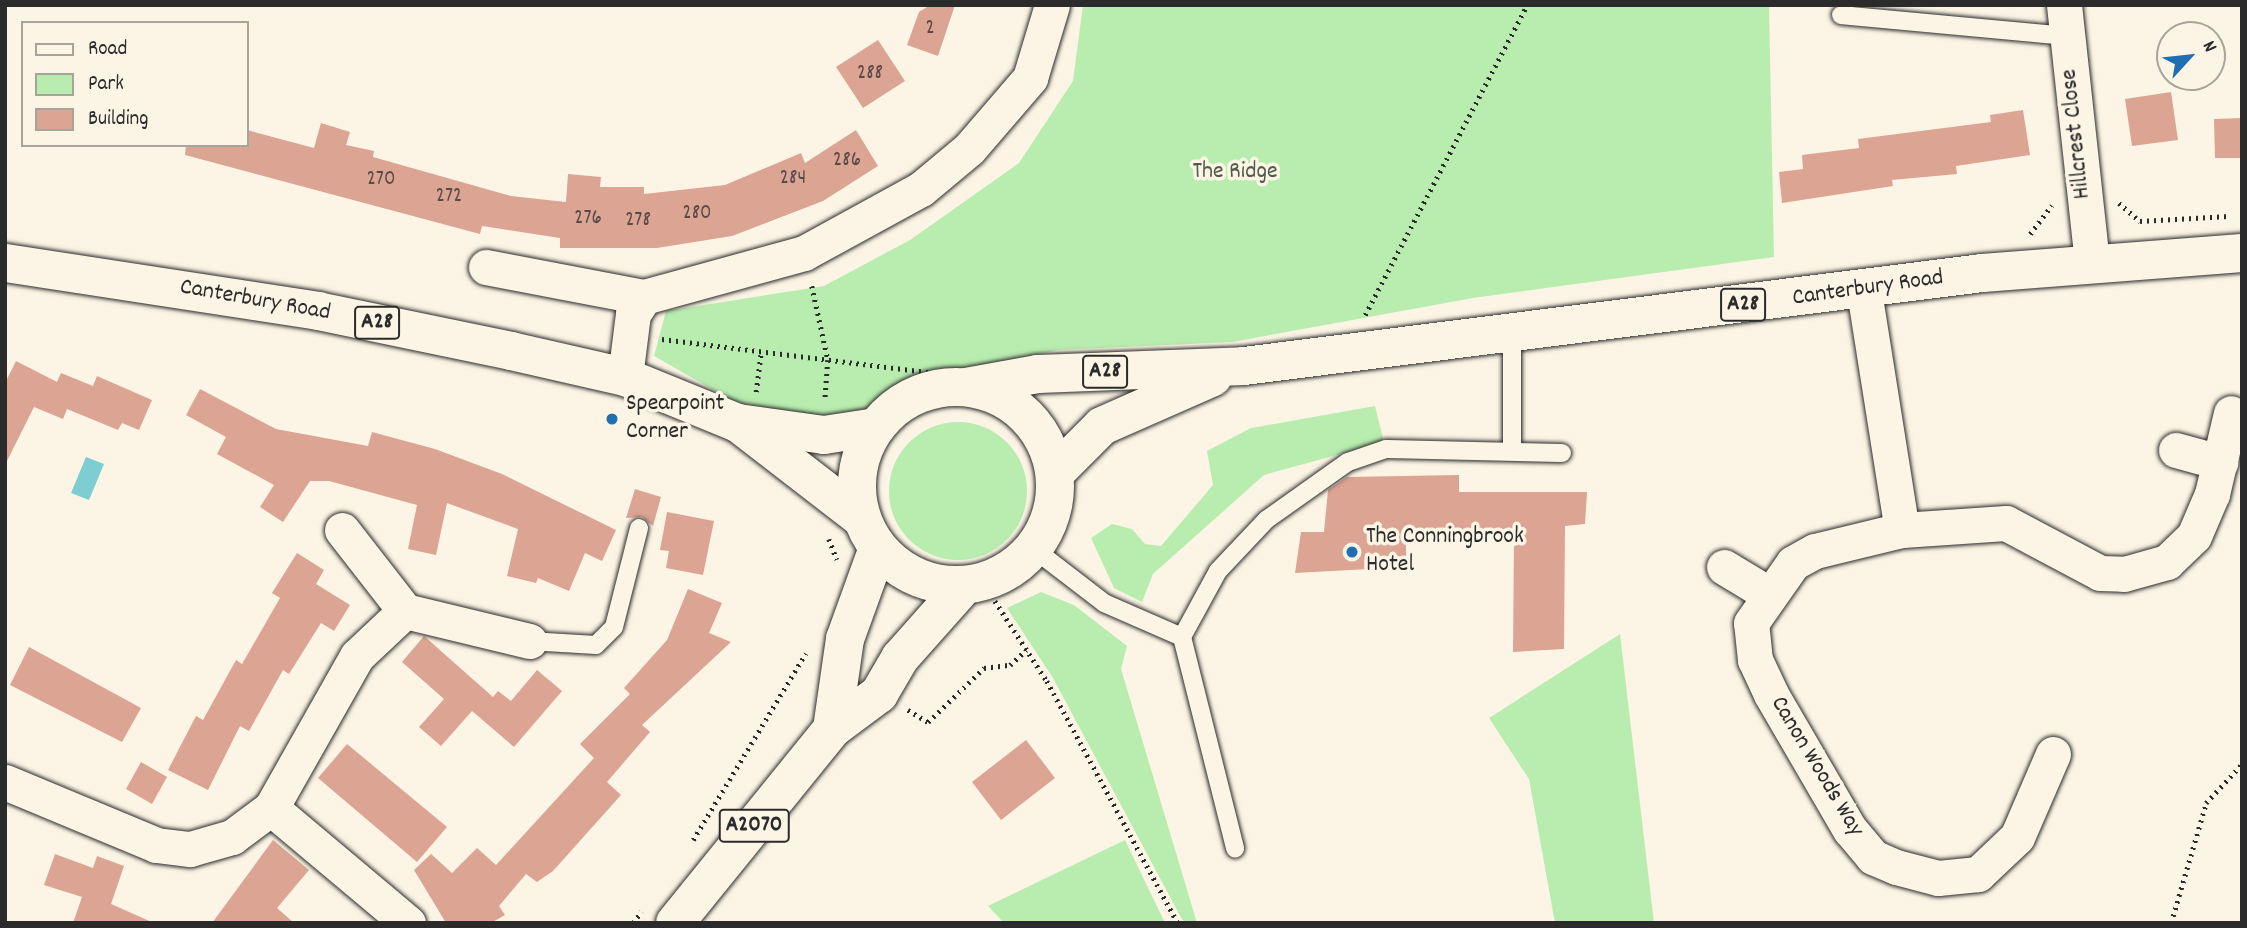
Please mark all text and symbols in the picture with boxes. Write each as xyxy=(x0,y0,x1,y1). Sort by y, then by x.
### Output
house number: 2 xyxy=(925,16,935,42)
legend xyxy=(21,21,248,147)
north arrow xyxy=(2156,21,2226,91)
text: Road xyxy=(88,35,127,65)
text: N xyxy=(2194,37,2223,57)
house number: 288 xyxy=(857,61,883,87)
street label: Hillcrest Close xyxy=(2056,68,2098,200)
text: Park xyxy=(88,70,124,100)
text: Building xyxy=(88,105,148,135)
house number: 286 xyxy=(833,148,861,174)
park label: The Ridge xyxy=(1192,159,1278,187)
house number: 284 xyxy=(780,166,806,192)
house number: 270 xyxy=(367,167,395,193)
house number: 272 xyxy=(436,184,462,210)
house number: 280 xyxy=(682,201,712,227)
house number: 276 xyxy=(574,206,602,232)
house number: 278 xyxy=(625,208,651,234)
street label: Canterbury Road xyxy=(1791,264,1945,314)
street label: Canterbury Road xyxy=(178,274,332,328)
road number: A28 xyxy=(1718,286,1768,324)
road number: A28 xyxy=(352,304,402,342)
road number: A28 xyxy=(1080,352,1130,392)
place label: Spearpoint Corner xyxy=(626,391,724,447)
marker: Spearpoint Corner xyxy=(604,411,620,427)
place label: The Conningbrook Hotel xyxy=(1366,524,1524,580)
marker: The Conningbrook Hotel xyxy=(1344,544,1360,560)
street label: Canon Woods Way xyxy=(1763,692,1869,842)
road number: A2070 xyxy=(717,806,791,846)

